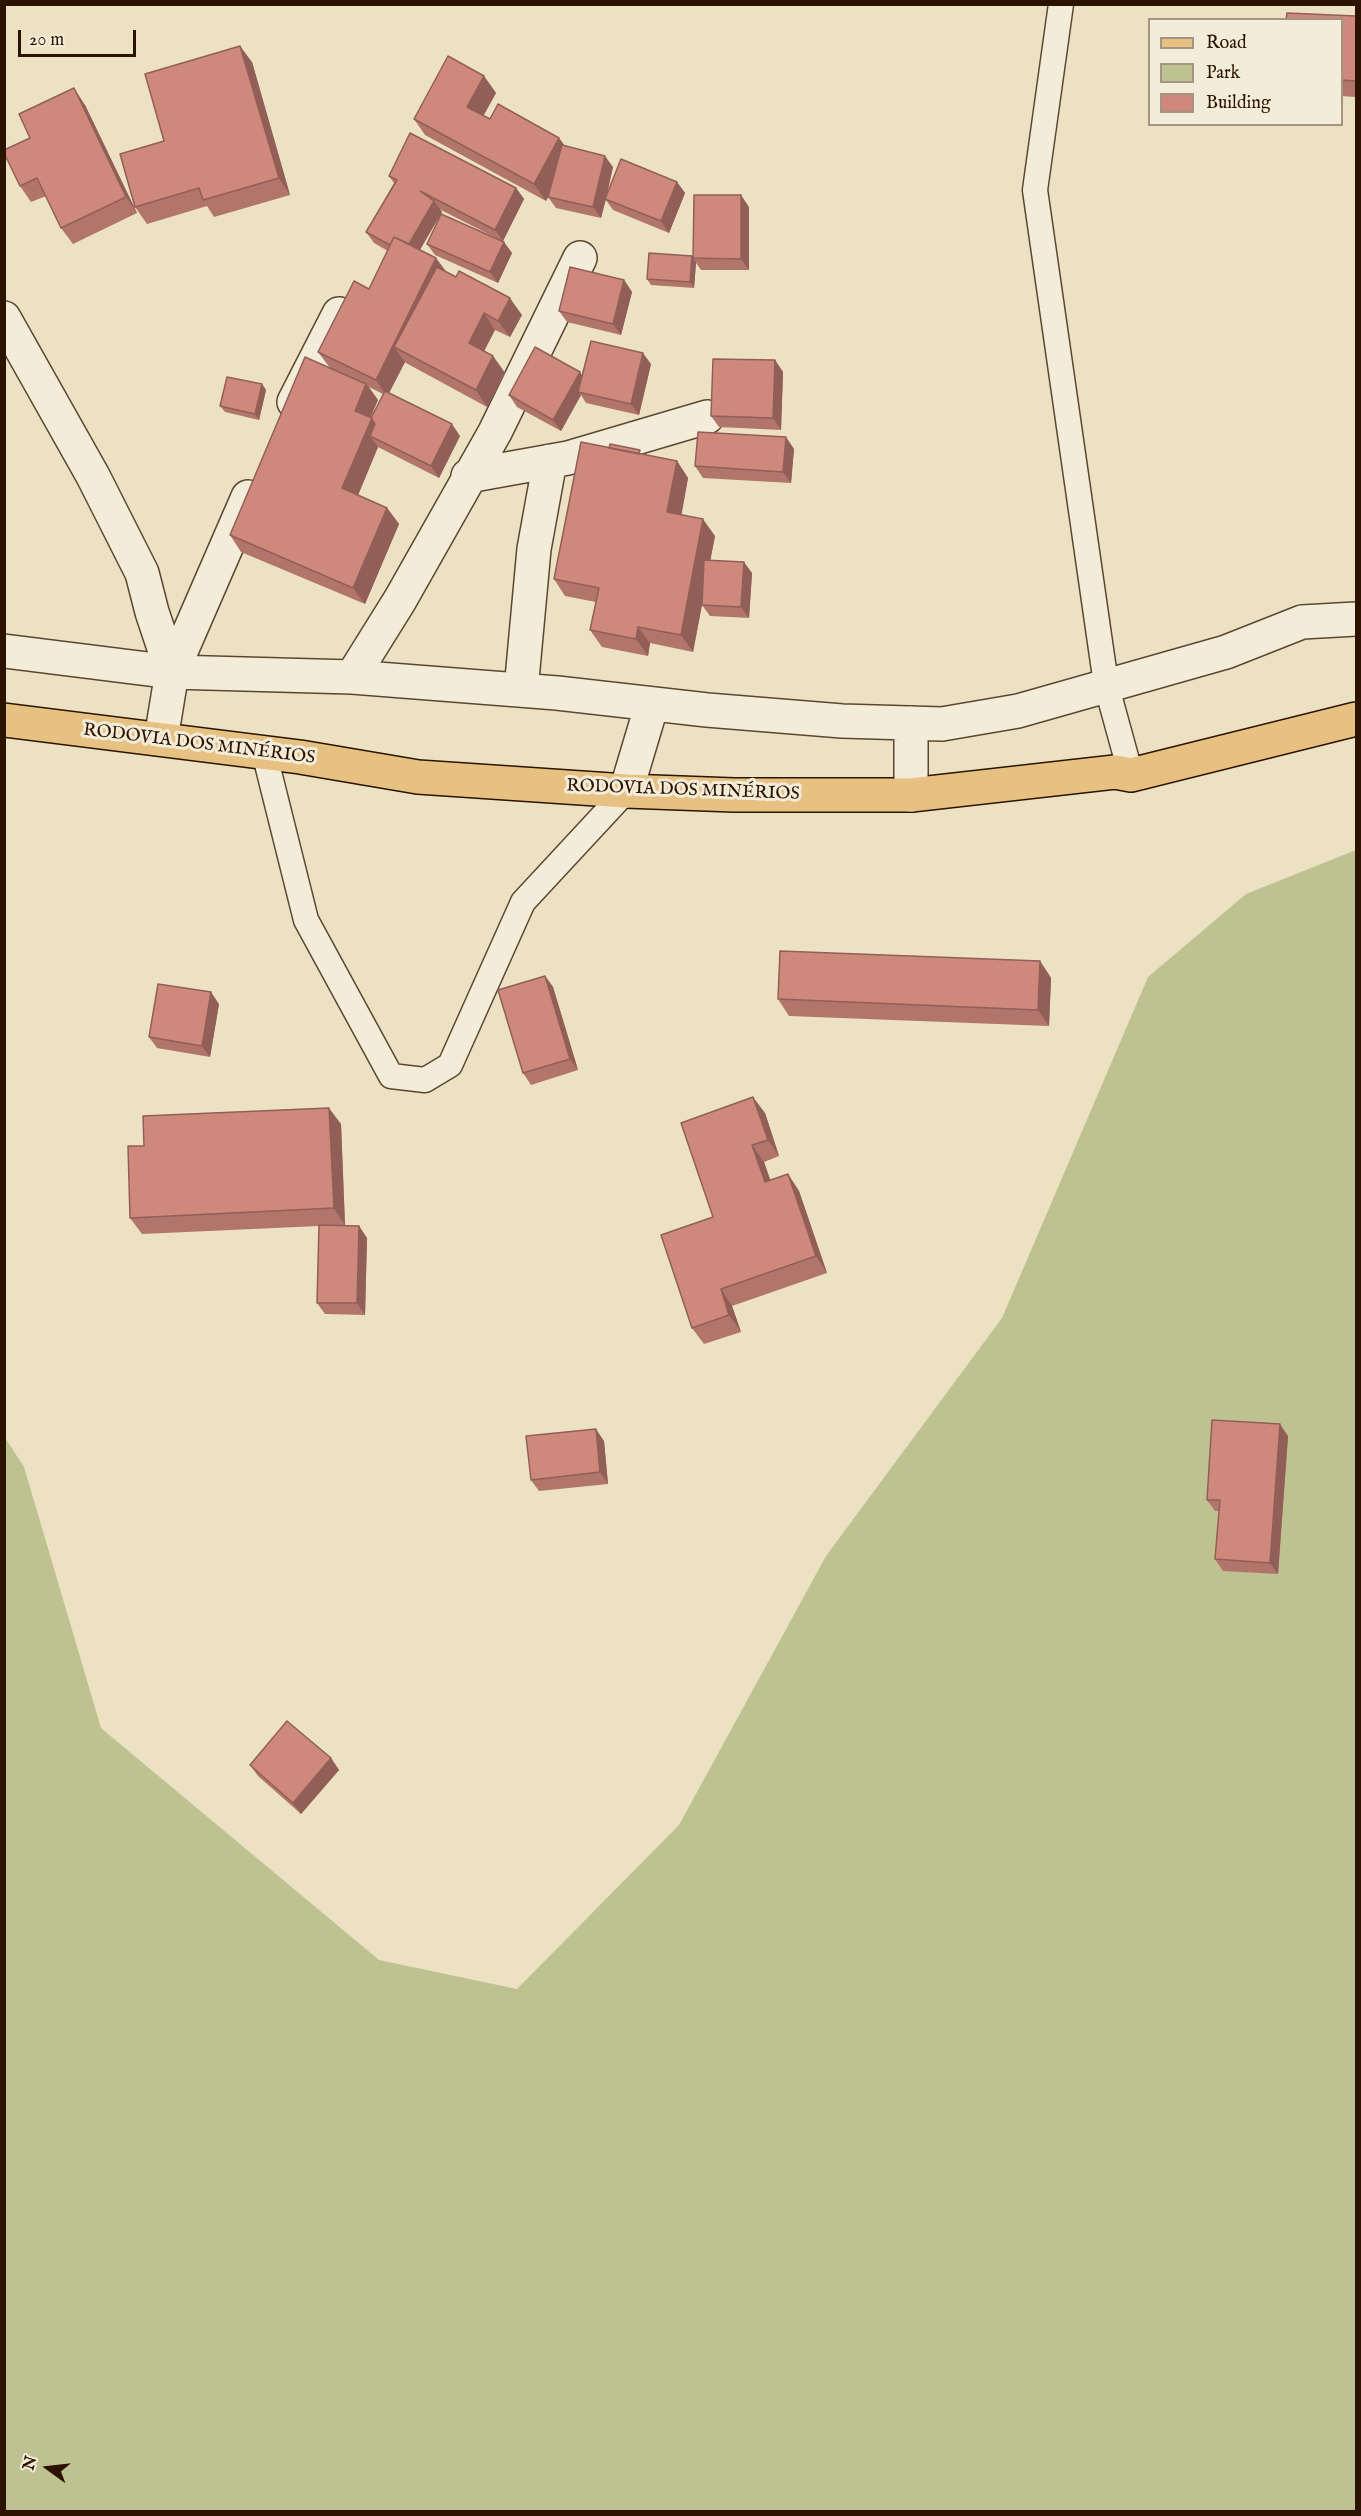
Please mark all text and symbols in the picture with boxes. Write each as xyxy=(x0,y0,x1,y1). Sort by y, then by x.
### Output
scale bar xyxy=(21,18,140,56)
legend xyxy=(1148,18,1343,126)
text: 20 m xyxy=(29,29,64,52)
text: Road xyxy=(1206,32,1247,55)
text: Park xyxy=(1206,62,1240,85)
text: Building xyxy=(1206,92,1271,115)
street label: RODOVIA DOS MINÉRIOS xyxy=(82,720,316,770)
street label: RODOVIA DOS MINÉRIOS xyxy=(566,776,800,806)
north arrow xyxy=(18,2438,78,2498)
text: N xyxy=(19,2454,42,2473)

